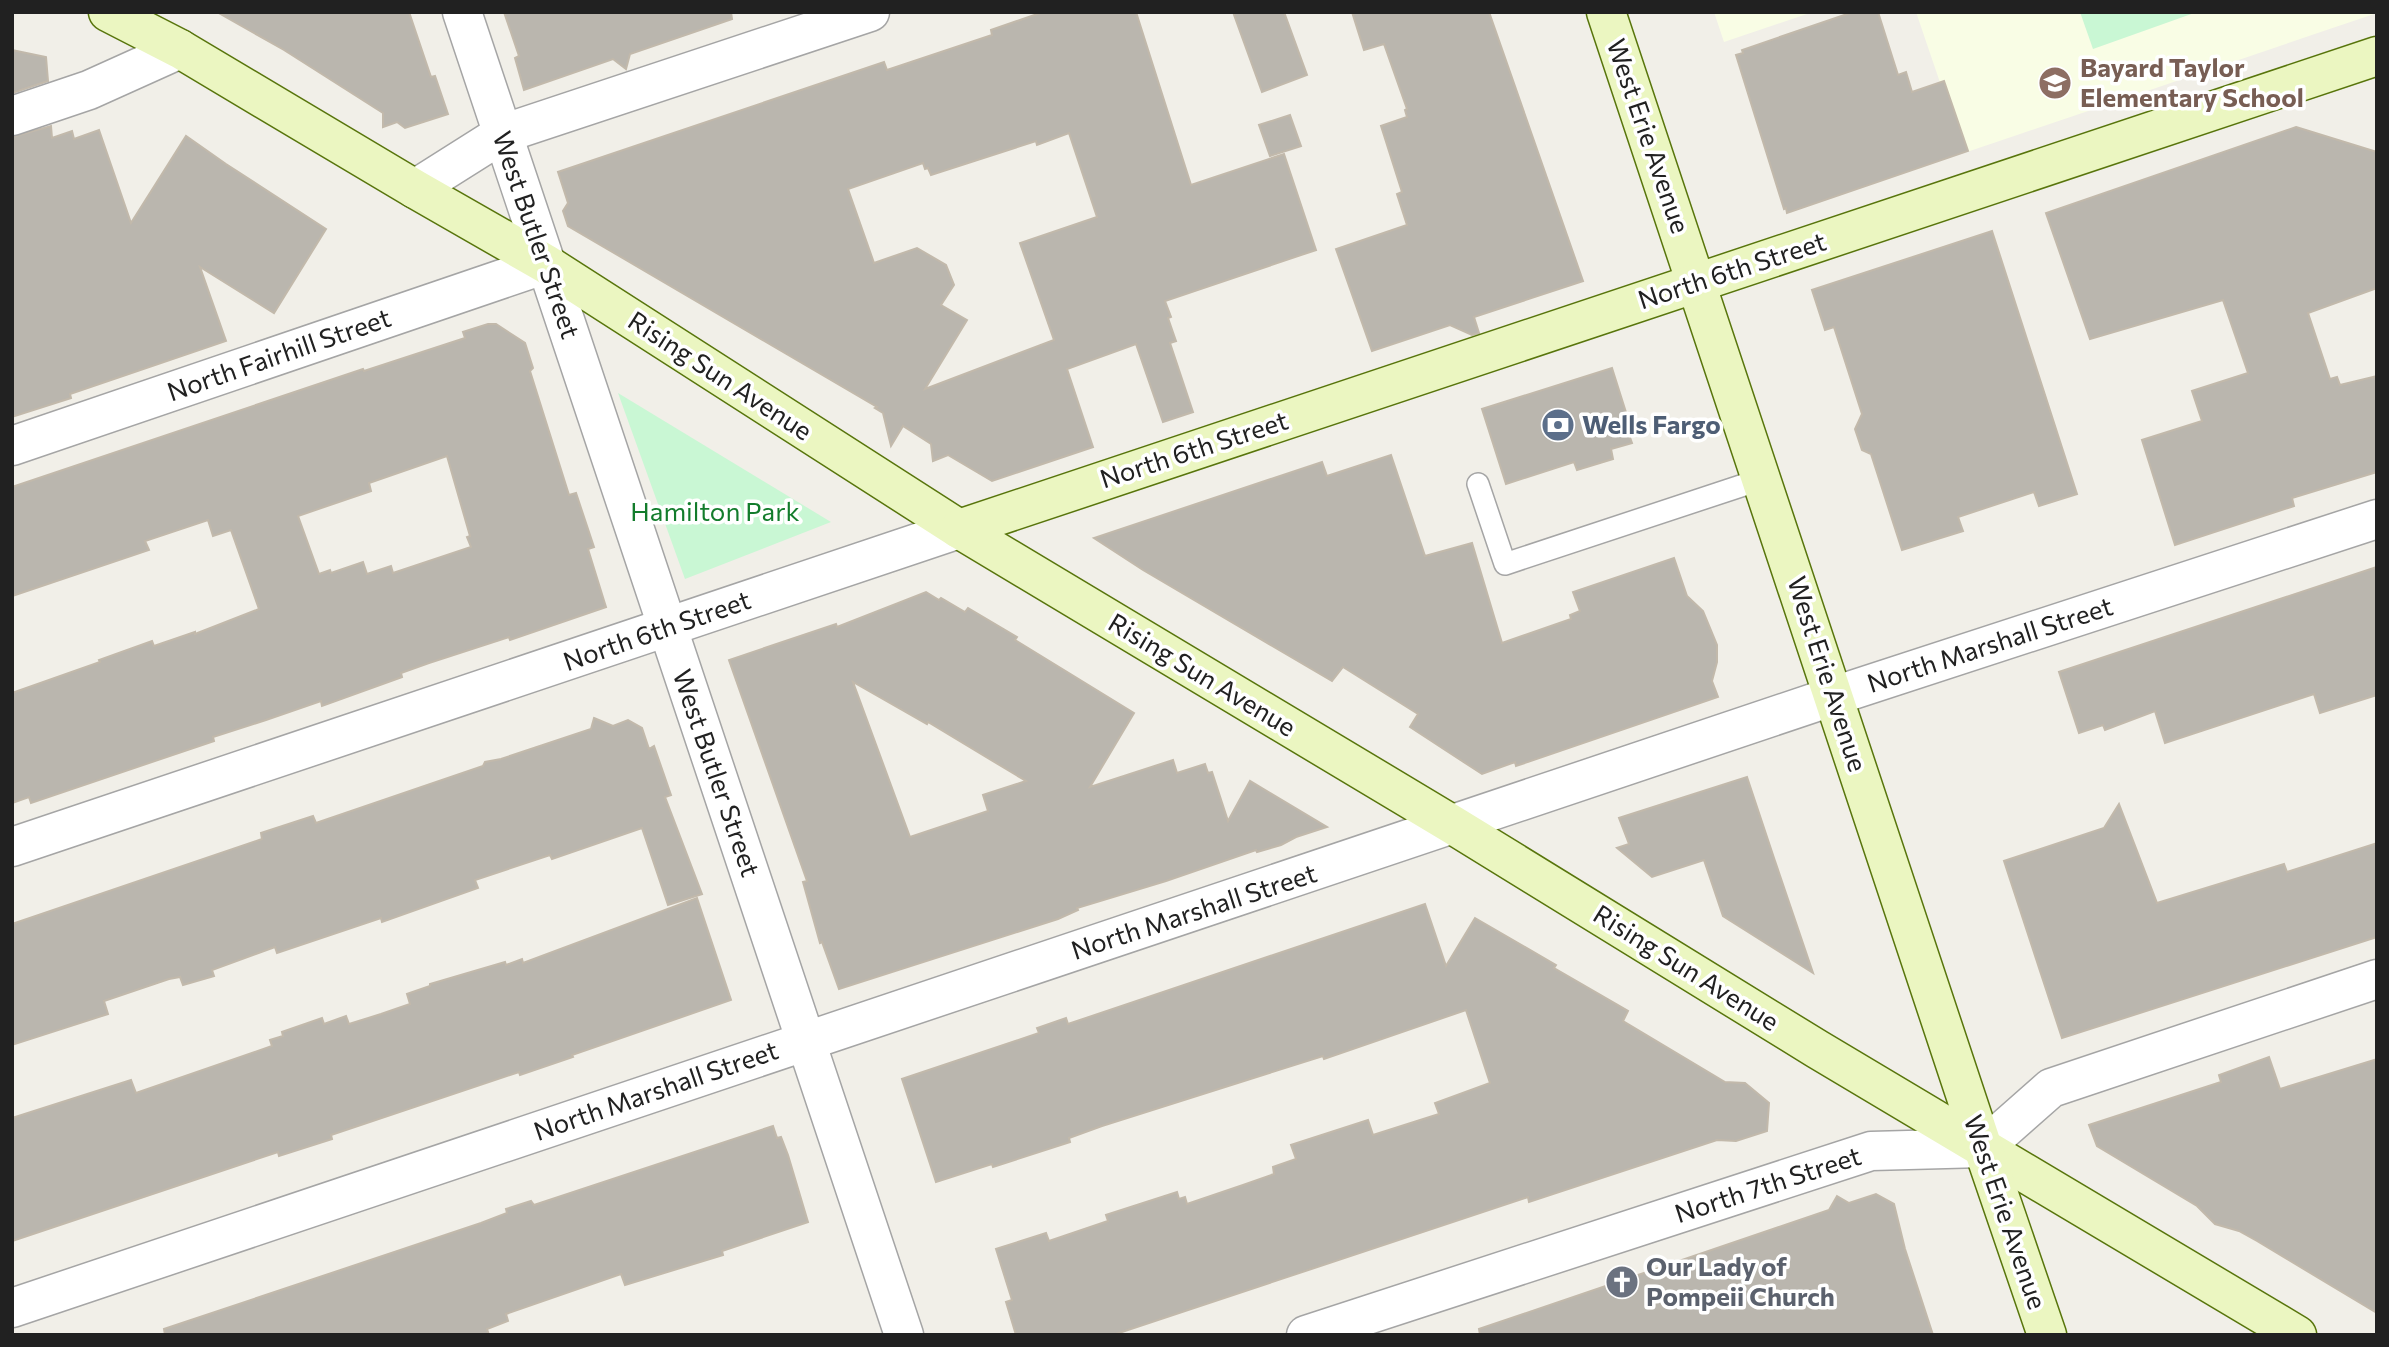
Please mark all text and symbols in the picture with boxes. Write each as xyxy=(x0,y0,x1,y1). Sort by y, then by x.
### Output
street label: West Erie Avenue xyxy=(1602,34,1697,237)
place label: Bayard Taylor Elementary School xyxy=(2080,51,2304,112)
school or university icon: Bayard Taylor Elementary School xyxy=(2036,64,2074,102)
street label: West Butler Street xyxy=(487,127,587,342)
street label: North 6th Street xyxy=(1634,225,1829,315)
street label: North Fairhill Street xyxy=(163,301,394,406)
street label: Rising Sun Avenue xyxy=(623,304,819,446)
street label: North 6th Street xyxy=(1096,404,1291,494)
bank icon: Wells Fargo xyxy=(1539,406,1577,444)
place label: Wells Fargo xyxy=(1582,408,1721,439)
park label: Hamilton Park xyxy=(630,495,800,526)
street label: West Erie Avenue xyxy=(1782,572,1875,775)
street label: North 6th Street xyxy=(559,583,754,676)
street label: North Marshall Street xyxy=(1863,589,2116,698)
street label: Rising Sun Avenue xyxy=(1104,606,1302,742)
street label: West Butler Street xyxy=(667,665,767,880)
street label: North Marshall Street xyxy=(1067,856,1320,965)
street label: Rising Sun Avenue xyxy=(1588,897,1785,1036)
street label: North Marshall Street xyxy=(529,1033,782,1146)
street label: West Erie Avenue xyxy=(1959,1110,2054,1313)
street label: North 7th Street xyxy=(1671,1139,1864,1228)
place label: Our Lady of Pompeii Church xyxy=(1646,1250,1835,1311)
church icon: Our Lady of Pompeii Church xyxy=(1603,1263,1641,1301)

